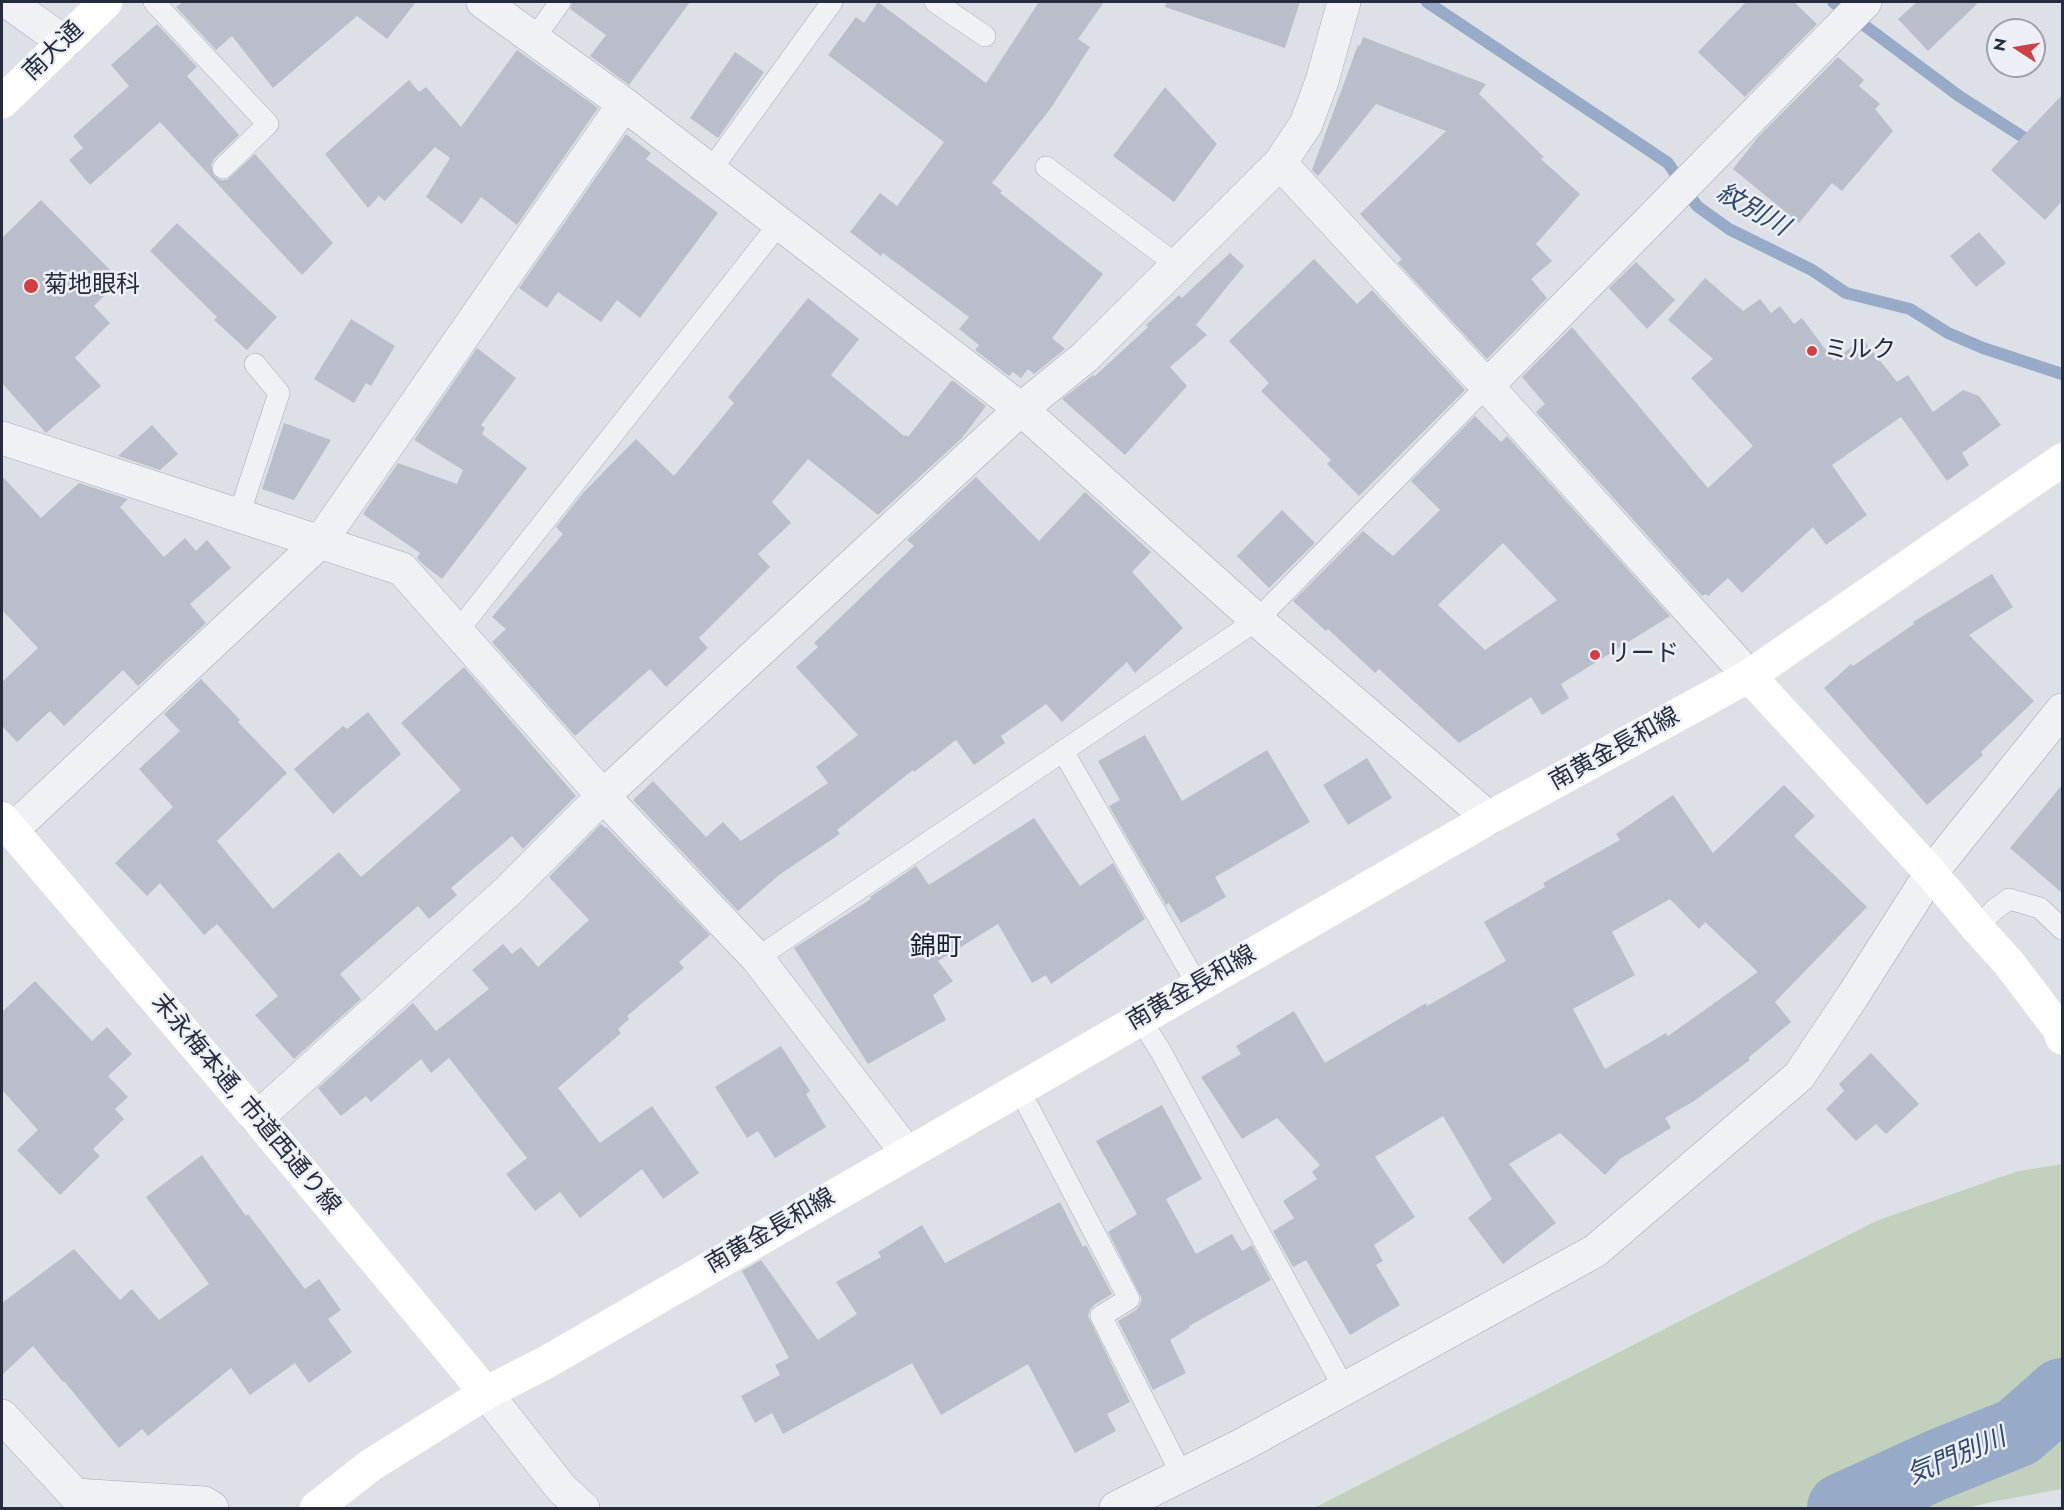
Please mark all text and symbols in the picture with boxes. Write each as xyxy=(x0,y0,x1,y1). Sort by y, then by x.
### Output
street label: 南大通 xyxy=(18,17,90,87)
north arrow xyxy=(1986,18,2046,78)
text: N xyxy=(1987,36,2012,53)
water label: 紋別川 xyxy=(1710,178,1794,244)
place label: 菊地眼科 xyxy=(44,272,140,300)
marker: 菊地眼科 xyxy=(22,277,40,295)
place label: ミルク xyxy=(1824,337,1896,365)
marker: ミルク xyxy=(1805,344,1819,358)
place label: リード xyxy=(1607,641,1679,669)
marker: リード xyxy=(1588,648,1602,662)
street label: 南黄金長和線 xyxy=(1545,702,1685,798)
district label: 錦町 xyxy=(910,933,962,965)
street label: 南黄金長和線 xyxy=(1122,941,1262,1037)
street label: 末永梅本通, 市道西通り線 xyxy=(144,989,346,1221)
street label: 南黄金長和線 xyxy=(701,1184,841,1280)
water label: 気門別川 xyxy=(1903,1423,2011,1493)

